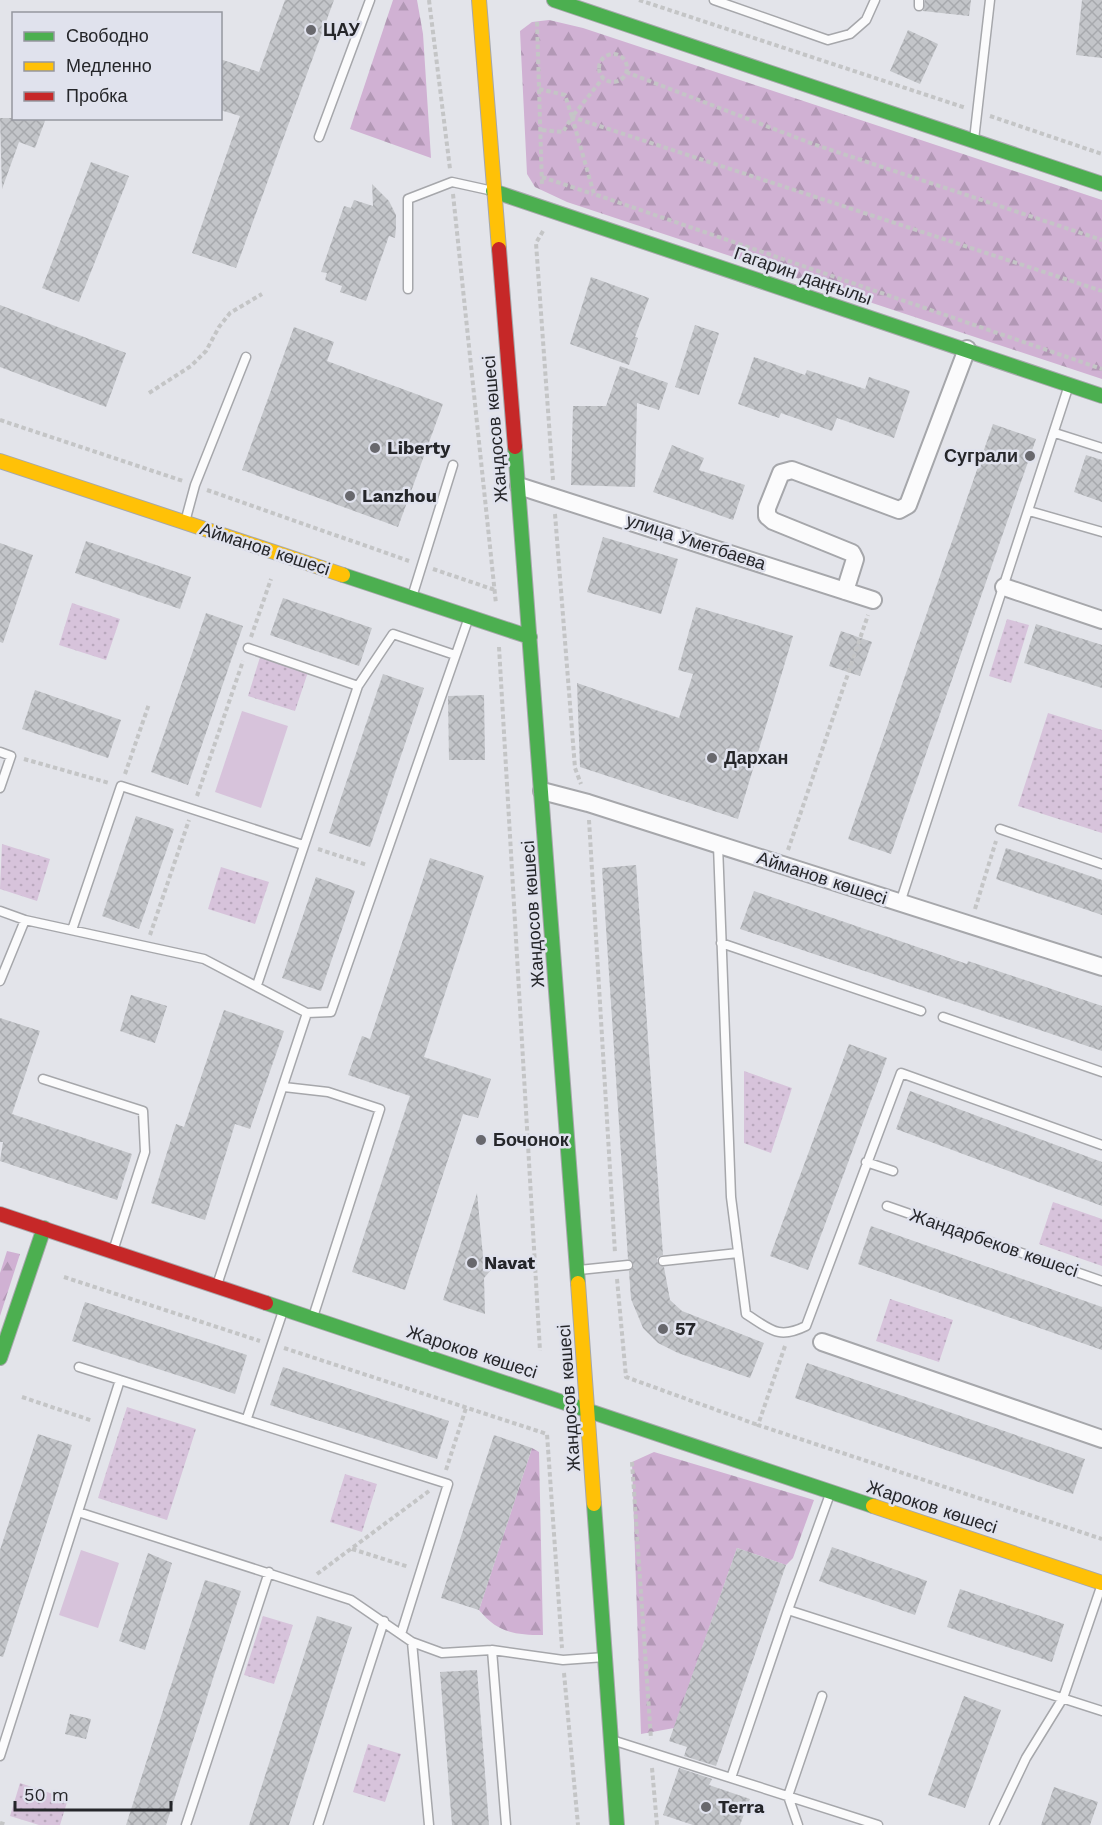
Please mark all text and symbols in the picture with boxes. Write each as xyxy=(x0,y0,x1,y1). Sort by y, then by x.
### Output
legend xyxy=(12,12,222,120)
place label: ЦАУ xyxy=(323,19,360,40)
marker: ЦАУ xyxy=(304,23,318,37)
text: Свободно xyxy=(66,25,149,46)
text: Медленно xyxy=(66,55,152,76)
text: Пробка xyxy=(66,85,129,106)
street label: Гагарин даңғылы xyxy=(731,242,875,309)
street label: Жандосов көшесі xyxy=(478,355,511,503)
place label: Liberty xyxy=(387,437,451,458)
marker: Liberty xyxy=(368,441,382,455)
place label: Суграли xyxy=(944,445,1018,466)
marker: Суграли xyxy=(1023,449,1037,463)
place label: Lanzhou xyxy=(362,485,437,506)
marker: Lanzhou xyxy=(343,489,357,503)
street label: улица Уметбаева xyxy=(624,509,770,574)
street label: Айманов көшесі xyxy=(198,518,333,579)
place label: Дархан xyxy=(724,747,789,768)
marker: Дархан xyxy=(705,751,719,765)
street label: Жандосов көшесі xyxy=(517,840,548,988)
street label: Айманов көшесі xyxy=(755,847,890,908)
place label: Бочонок xyxy=(493,1129,570,1150)
marker: Бочонок xyxy=(474,1133,488,1147)
street label: Жандарбеков көшесі xyxy=(907,1204,1081,1281)
place label: Navat xyxy=(484,1252,535,1273)
marker: Navat xyxy=(465,1256,479,1270)
place label: 57 xyxy=(675,1318,696,1339)
street label: Жароков көшесі xyxy=(404,1321,540,1383)
marker: 57 xyxy=(656,1322,670,1336)
street label: Жандосов көшесі xyxy=(553,1324,584,1472)
street label: Жароков көшесі xyxy=(864,1476,1000,1538)
scale bar xyxy=(15,1774,171,1812)
text: 50 m xyxy=(24,1784,69,1805)
place label: Terra xyxy=(718,1796,765,1817)
marker: Terra xyxy=(699,1800,713,1814)

